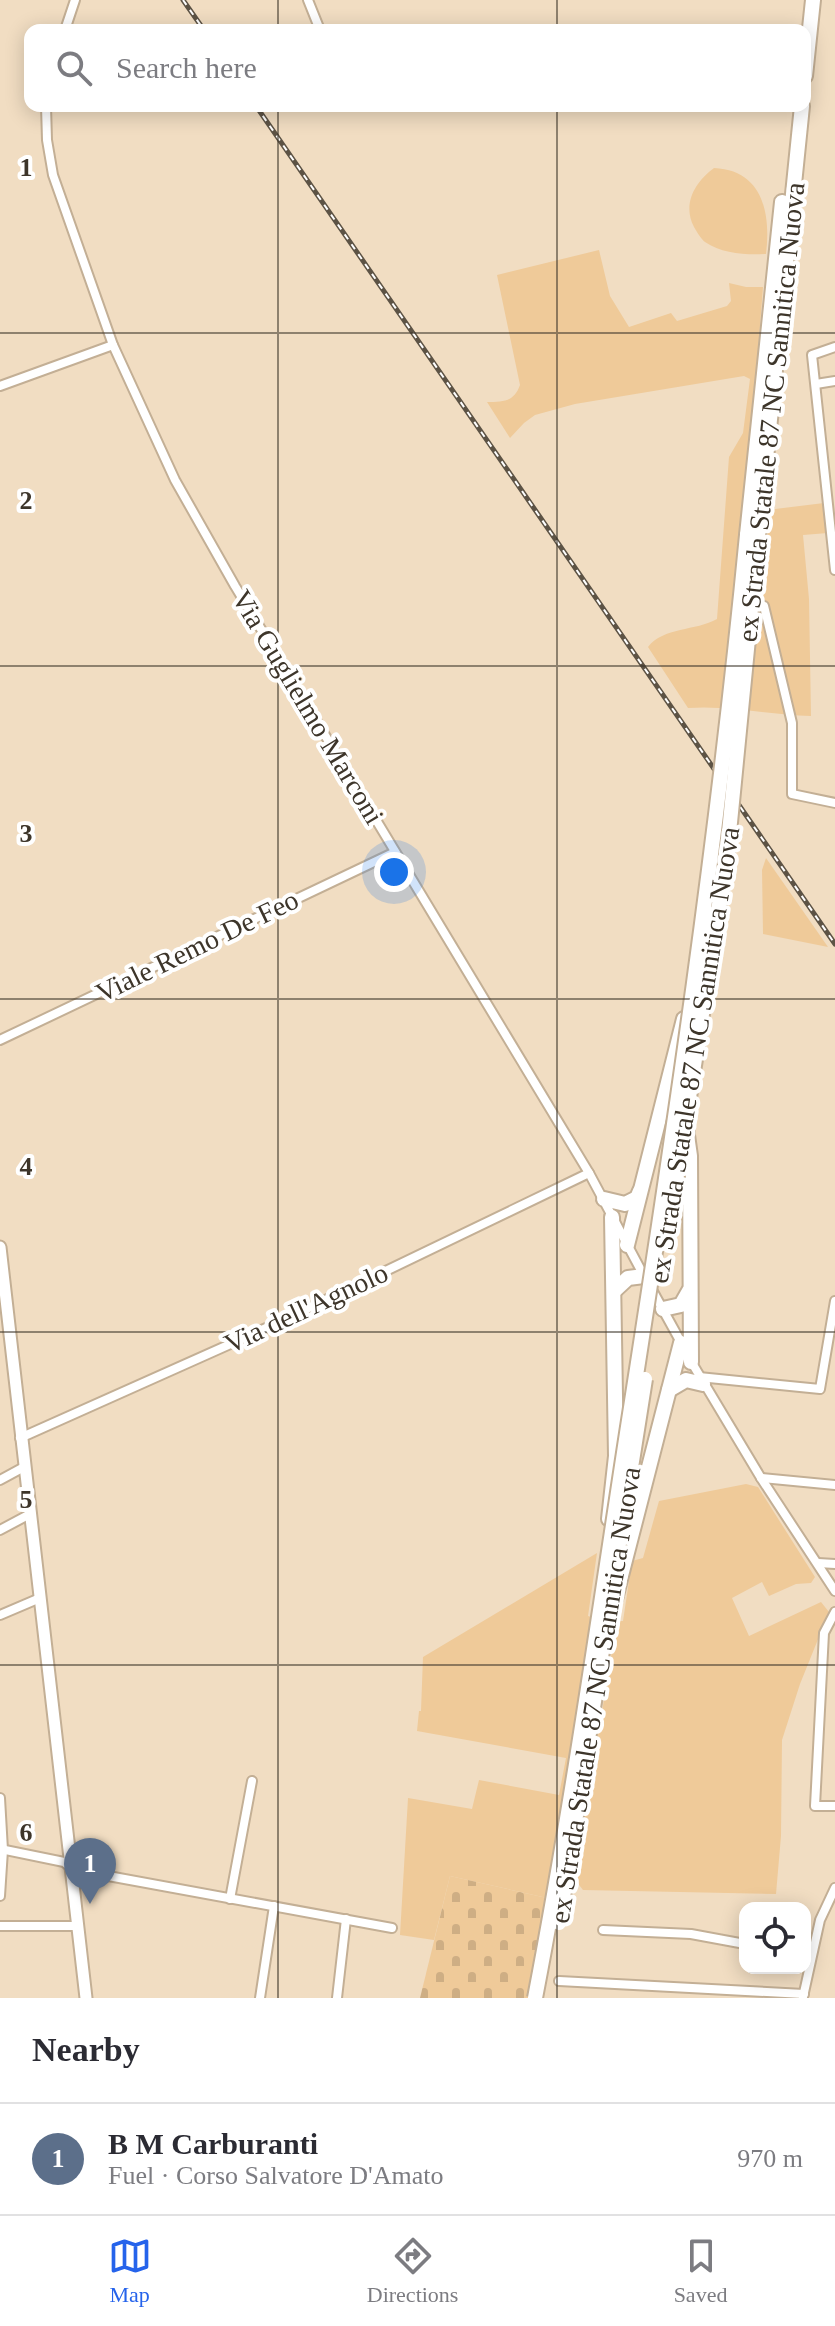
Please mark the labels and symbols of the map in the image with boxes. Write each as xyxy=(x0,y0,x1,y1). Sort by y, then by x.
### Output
text: 1 xyxy=(20,153,33,182)
street label: ex Strada Statale 87 NC Sannitica Nuova xyxy=(731,180,811,643)
text: 2 xyxy=(20,486,33,515)
street label: Via Guglielmo Marconi xyxy=(226,584,390,830)
text: 3 xyxy=(20,819,33,848)
street label: ex Strada Statale 87 NC Sannitica Nuova xyxy=(643,824,746,1286)
your location xyxy=(374,852,414,892)
street label: Viale Remo De Feo xyxy=(91,884,303,1008)
text: 4 xyxy=(20,1152,33,1181)
street label: Via dell'Agnolo xyxy=(219,1257,393,1359)
street label: ex Strada Statale 87 NC Sannitica Nuova xyxy=(544,1464,647,1926)
text: 5 xyxy=(20,1485,33,1514)
text: 6 xyxy=(20,1818,33,1847)
pin: 1 xyxy=(64,1838,116,1904)

